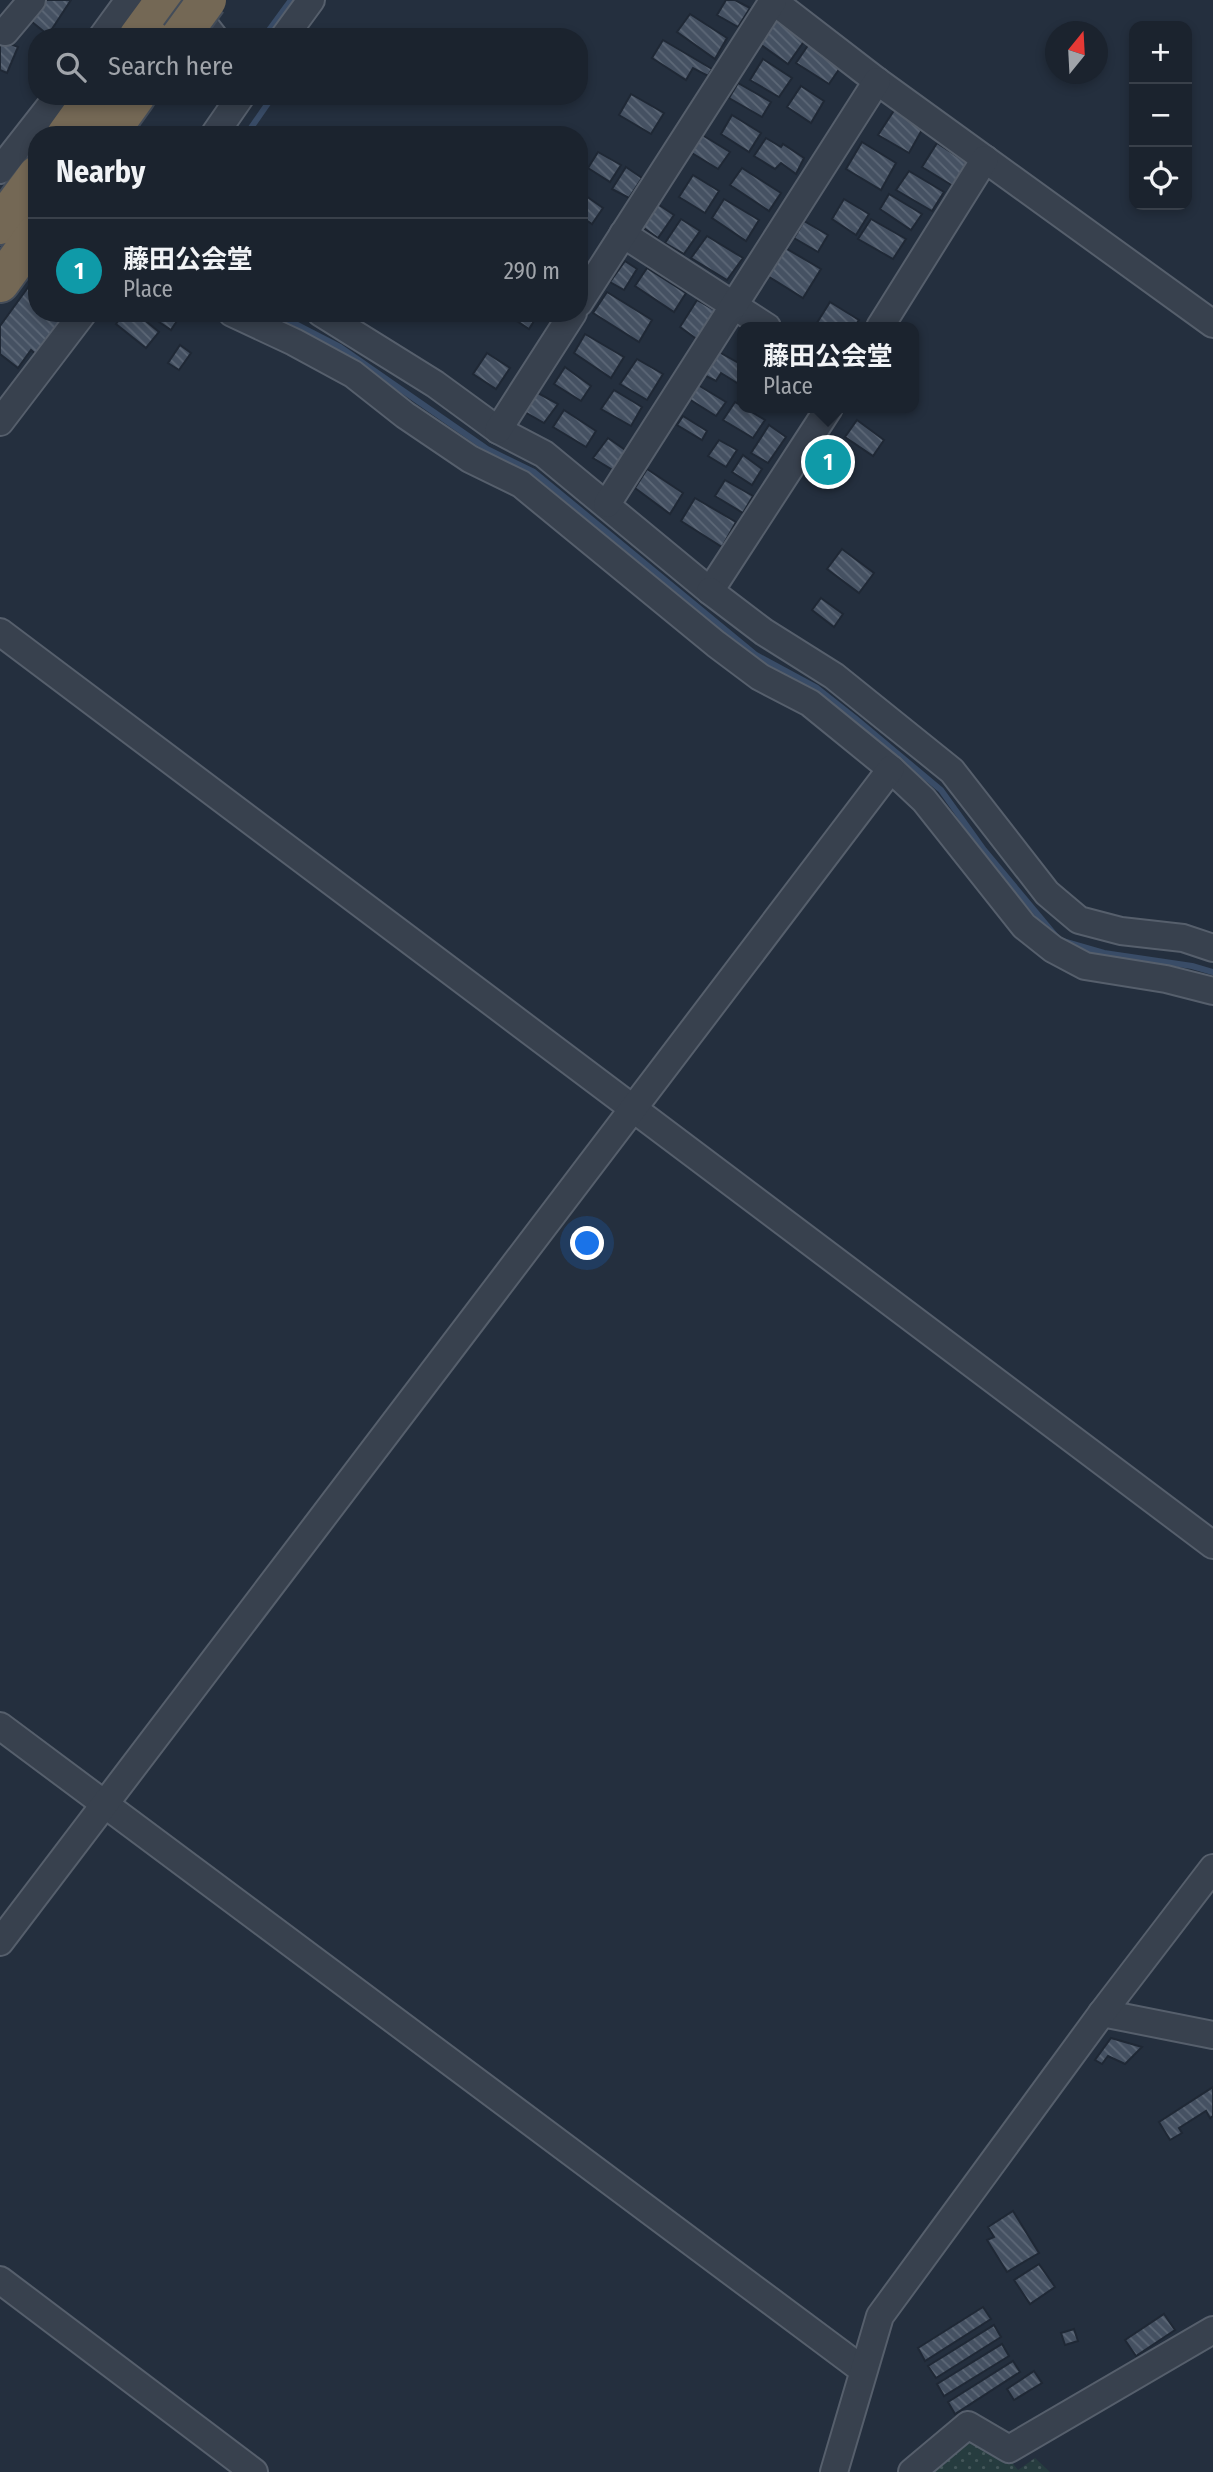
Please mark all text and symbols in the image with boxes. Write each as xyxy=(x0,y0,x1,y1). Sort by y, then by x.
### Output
north arrow xyxy=(1045,21,1108,84)
map controls xyxy=(1129,21,1192,210)
button: + xyxy=(1129,21,1192,84)
search box xyxy=(28,28,588,105)
icon: search xyxy=(52,48,90,86)
text: Search here xyxy=(108,51,233,82)
button: − xyxy=(1129,84,1192,147)
button: locate xyxy=(1129,147,1192,210)
text: Nearby xyxy=(56,154,145,190)
text: 藤田公会堂 xyxy=(123,244,253,275)
text: 1 xyxy=(74,257,84,285)
text: 290 m xyxy=(504,257,560,285)
text: Place xyxy=(123,275,173,303)
popup xyxy=(737,322,919,413)
text: 藤田公会堂 xyxy=(763,341,893,372)
text: Place xyxy=(763,372,813,400)
pin: 1 xyxy=(805,436,851,488)
your location xyxy=(570,1226,604,1260)

